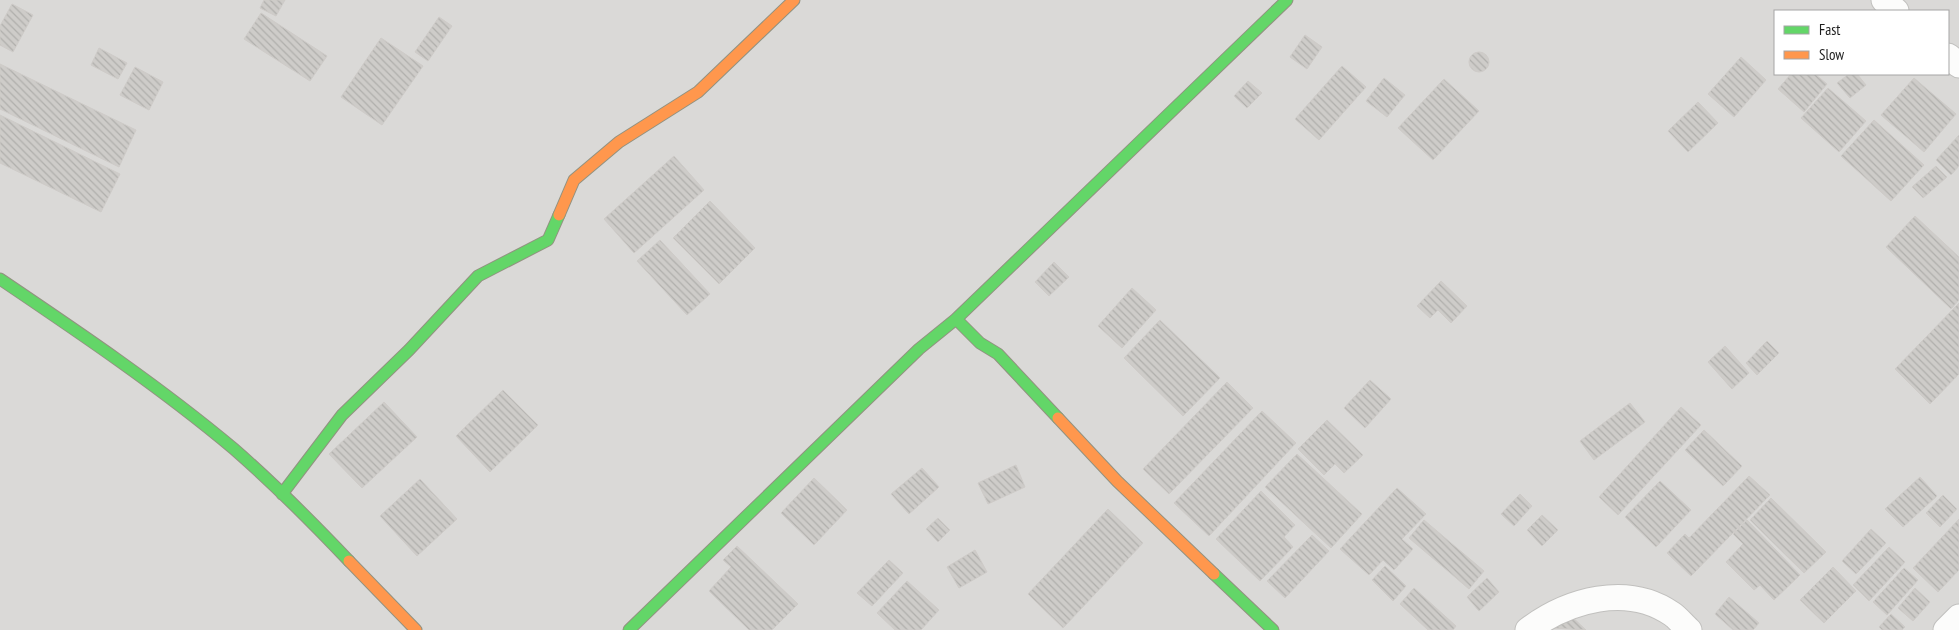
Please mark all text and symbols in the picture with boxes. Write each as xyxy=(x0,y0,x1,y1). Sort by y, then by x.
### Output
legend xyxy=(1774,10,1949,75)
text: Fast xyxy=(1819,20,1840,39)
text: Slow xyxy=(1819,45,1844,64)

